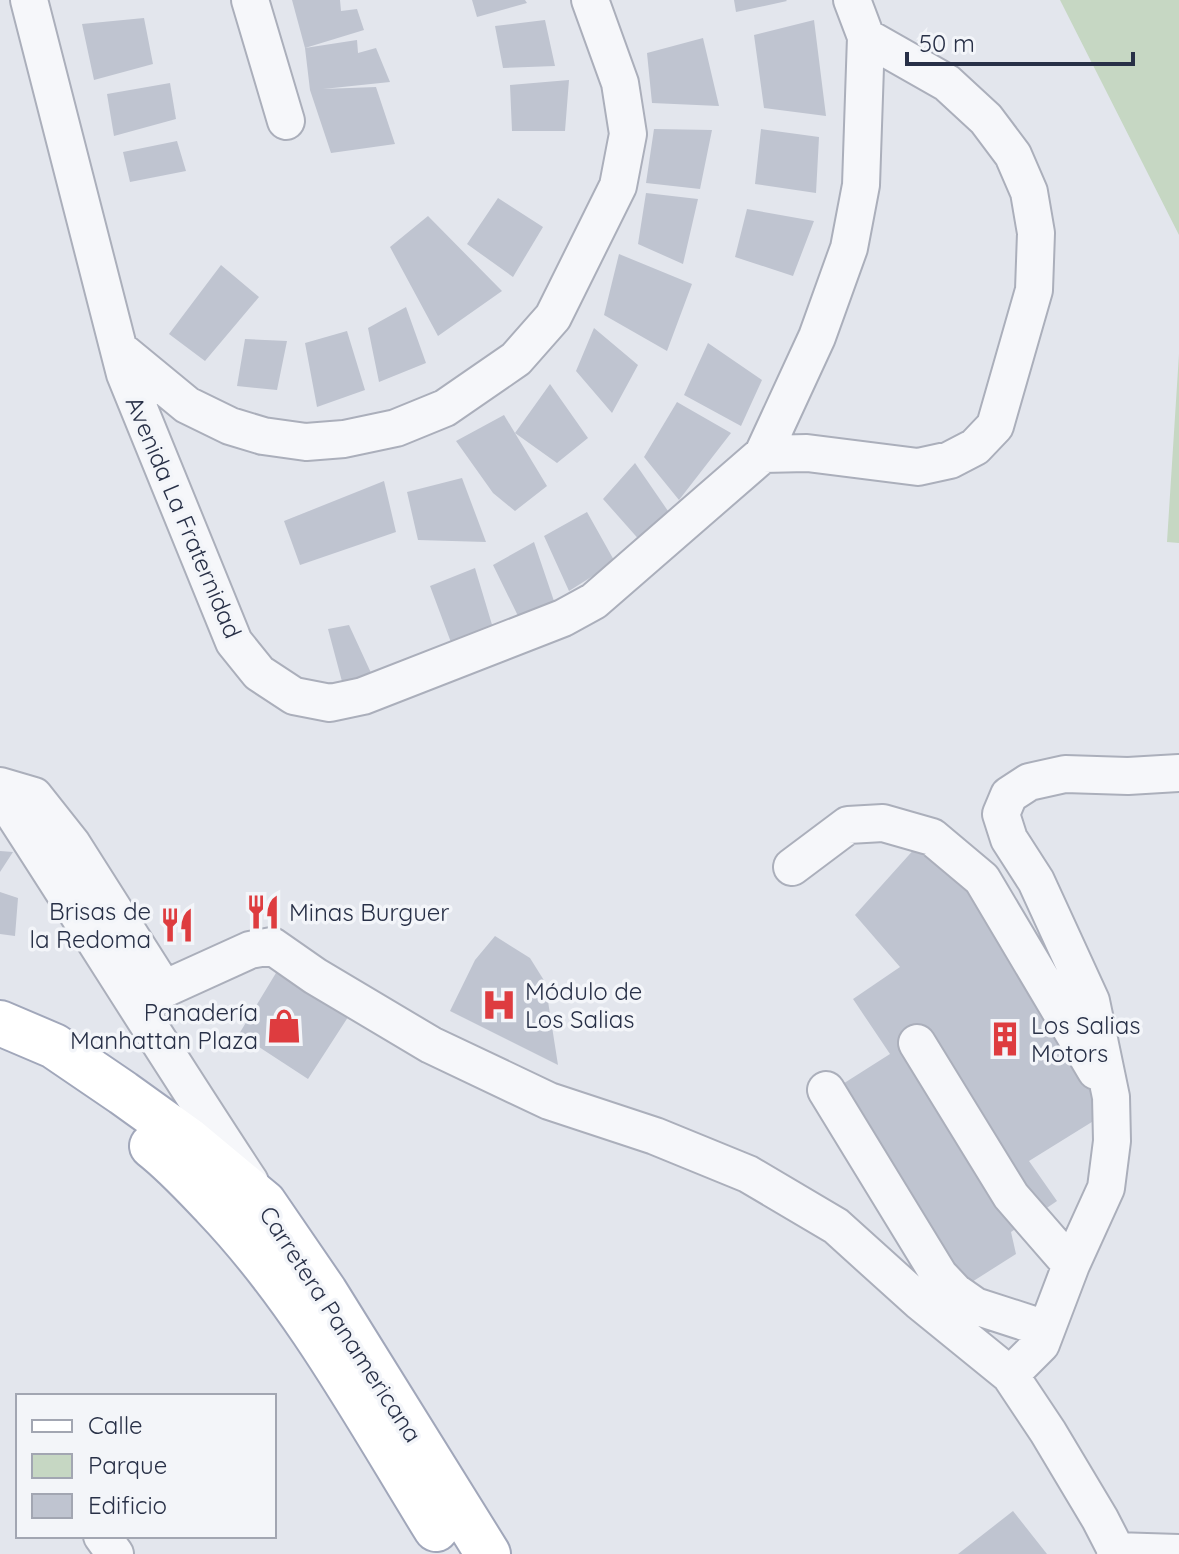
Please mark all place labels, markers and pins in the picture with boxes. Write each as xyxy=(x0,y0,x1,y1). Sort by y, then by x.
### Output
restaurant icon: Minas Burguer xyxy=(244,893,282,931)
place label: Brisas de la Redoma xyxy=(29,896,151,954)
place label: Minas Burguer xyxy=(289,897,450,927)
restaurant icon: Brisas de la Redoma xyxy=(158,906,196,944)
place label: Módulo de Los Salias xyxy=(525,976,642,1034)
hospital icon: Módulo de Los Salias xyxy=(480,986,518,1024)
place label: Panadería Manhattan Plaza xyxy=(70,997,258,1055)
shop icon: Panadería Manhattan Plaza xyxy=(265,1007,303,1045)
place label: Los Salias Motors xyxy=(1031,1010,1141,1068)
building icon: Los Salias Motors xyxy=(986,1020,1024,1058)

